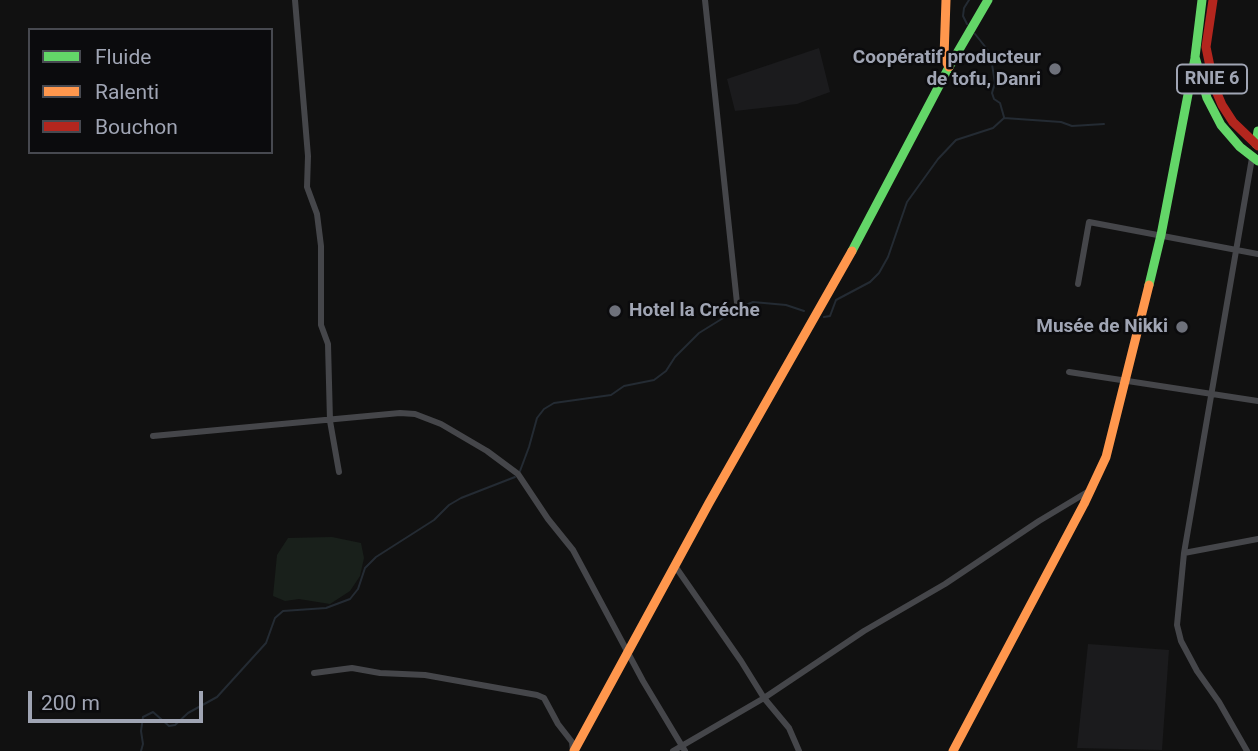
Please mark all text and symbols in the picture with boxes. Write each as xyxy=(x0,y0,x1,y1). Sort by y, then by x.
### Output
legend xyxy=(28,28,273,154)
text: Fluide xyxy=(95,45,151,69)
place label: Coopératif producteur de tofu, Danri xyxy=(853,47,1041,91)
marker: Coopératif producteur de tofu, Danri xyxy=(1047,61,1063,77)
road number: RNIE 6 xyxy=(1177,64,1247,94)
text: Ralenti xyxy=(95,80,159,104)
text: Bouchon xyxy=(95,115,178,139)
place label: Hotel la Créche xyxy=(629,300,760,322)
marker: Hotel la Créche xyxy=(607,303,623,319)
place label: Musée de Nikki xyxy=(1036,316,1168,338)
marker: Musée de Nikki xyxy=(1174,319,1190,335)
scale bar xyxy=(32,678,206,722)
text: 200 m xyxy=(41,691,100,715)

